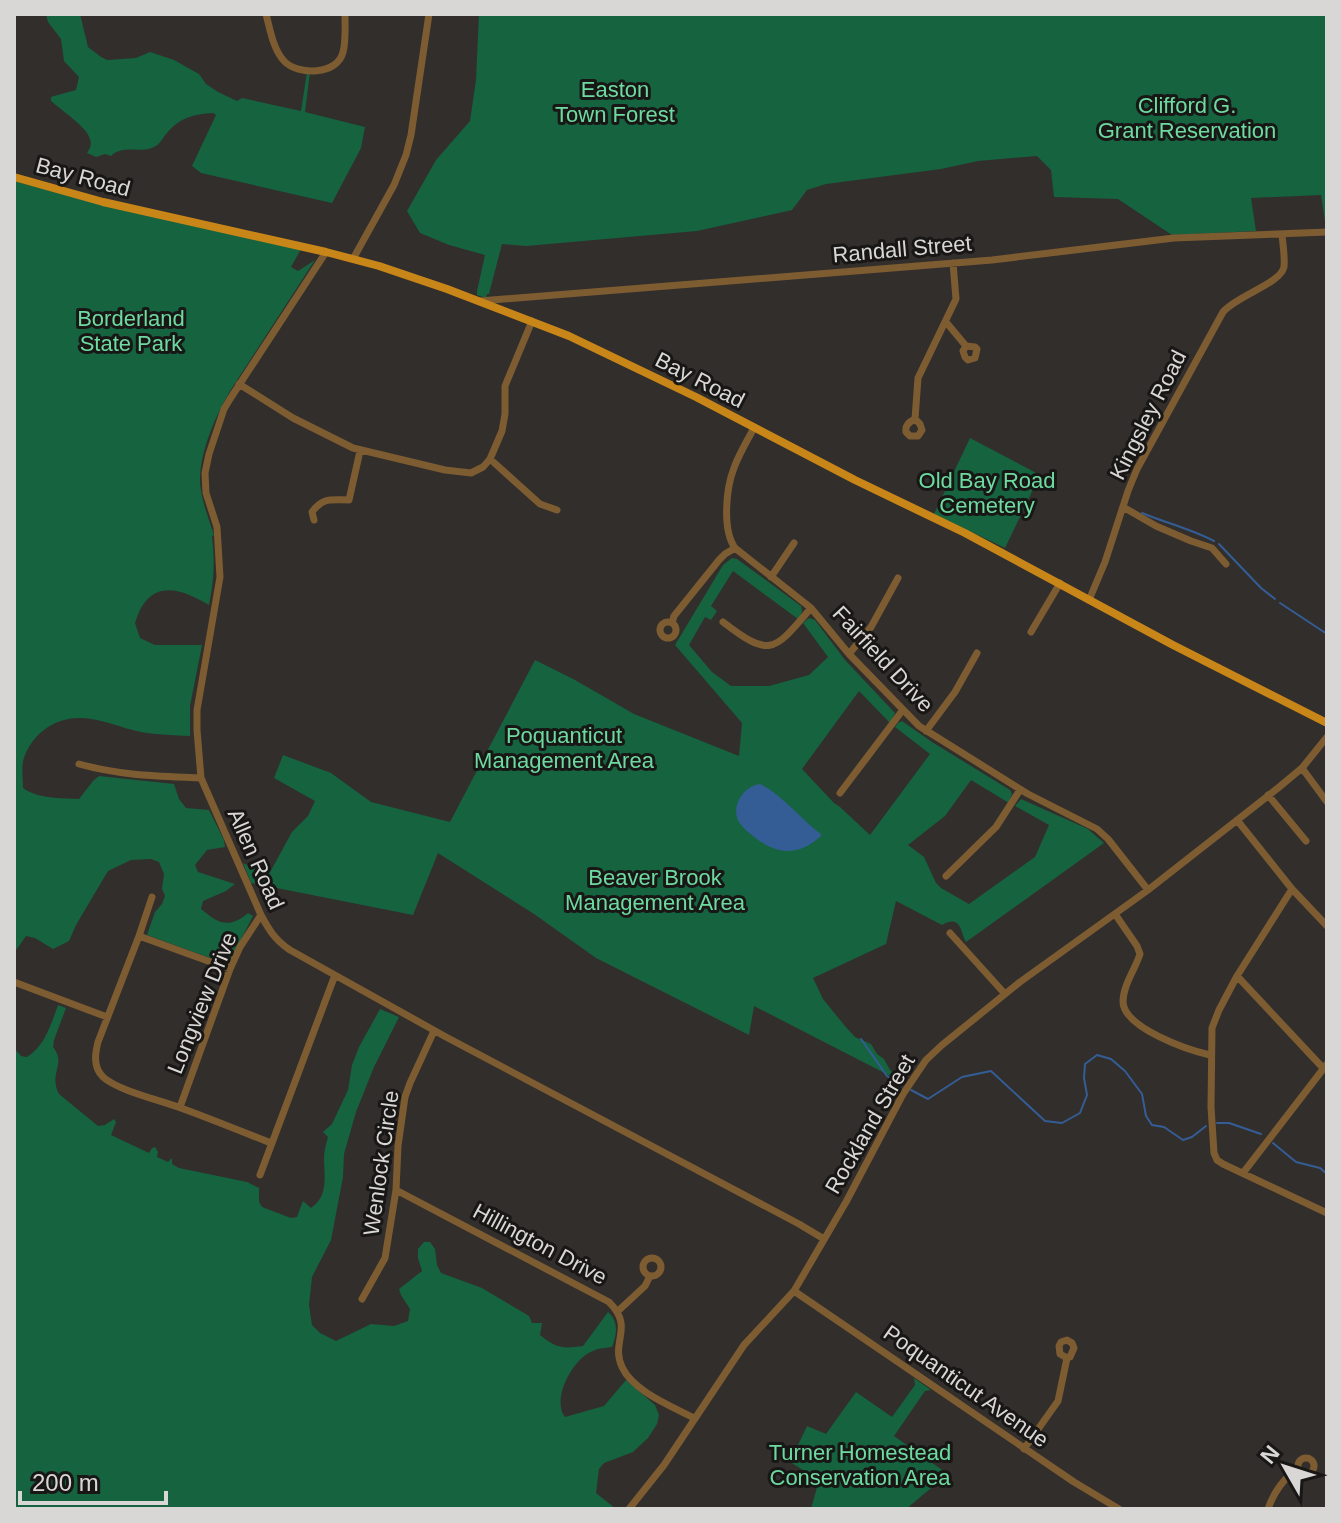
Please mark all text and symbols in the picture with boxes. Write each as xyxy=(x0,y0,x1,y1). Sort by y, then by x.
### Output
park label: Easton Town Forest xyxy=(555,77,675,127)
park label: Clifford G. Grant Reservation xyxy=(1098,93,1276,143)
street label: Bay Road xyxy=(33,152,133,202)
street label: Randall Street xyxy=(831,230,973,268)
park label: Borderland State Park xyxy=(77,306,185,356)
street label: Kingsley Road xyxy=(1105,346,1191,484)
street label: Bay Road xyxy=(651,347,749,413)
park label: Old Bay Road Cemetery xyxy=(919,468,1055,518)
street label: Fairfield Drive xyxy=(828,601,938,717)
park label: Poquanticut Management Area xyxy=(474,723,655,773)
street label: Allen Road xyxy=(223,805,289,913)
park label: Beaver Brook Management Area xyxy=(565,865,746,915)
street label: Longview Drive xyxy=(162,929,242,1077)
street label: Rockland Street xyxy=(820,1050,920,1198)
street label: Wenlock Circle xyxy=(358,1089,404,1237)
street label: Hillington Drive xyxy=(469,1198,611,1290)
street label: Poquanticut Avenue xyxy=(879,1320,1053,1452)
north arrow xyxy=(1245,1427,1325,1507)
park label: Turner Homestead Conservation Area xyxy=(769,1440,951,1490)
text: N xyxy=(1255,1441,1285,1469)
scale bar xyxy=(20,1455,166,1505)
text: 200 m xyxy=(32,1469,99,1496)

